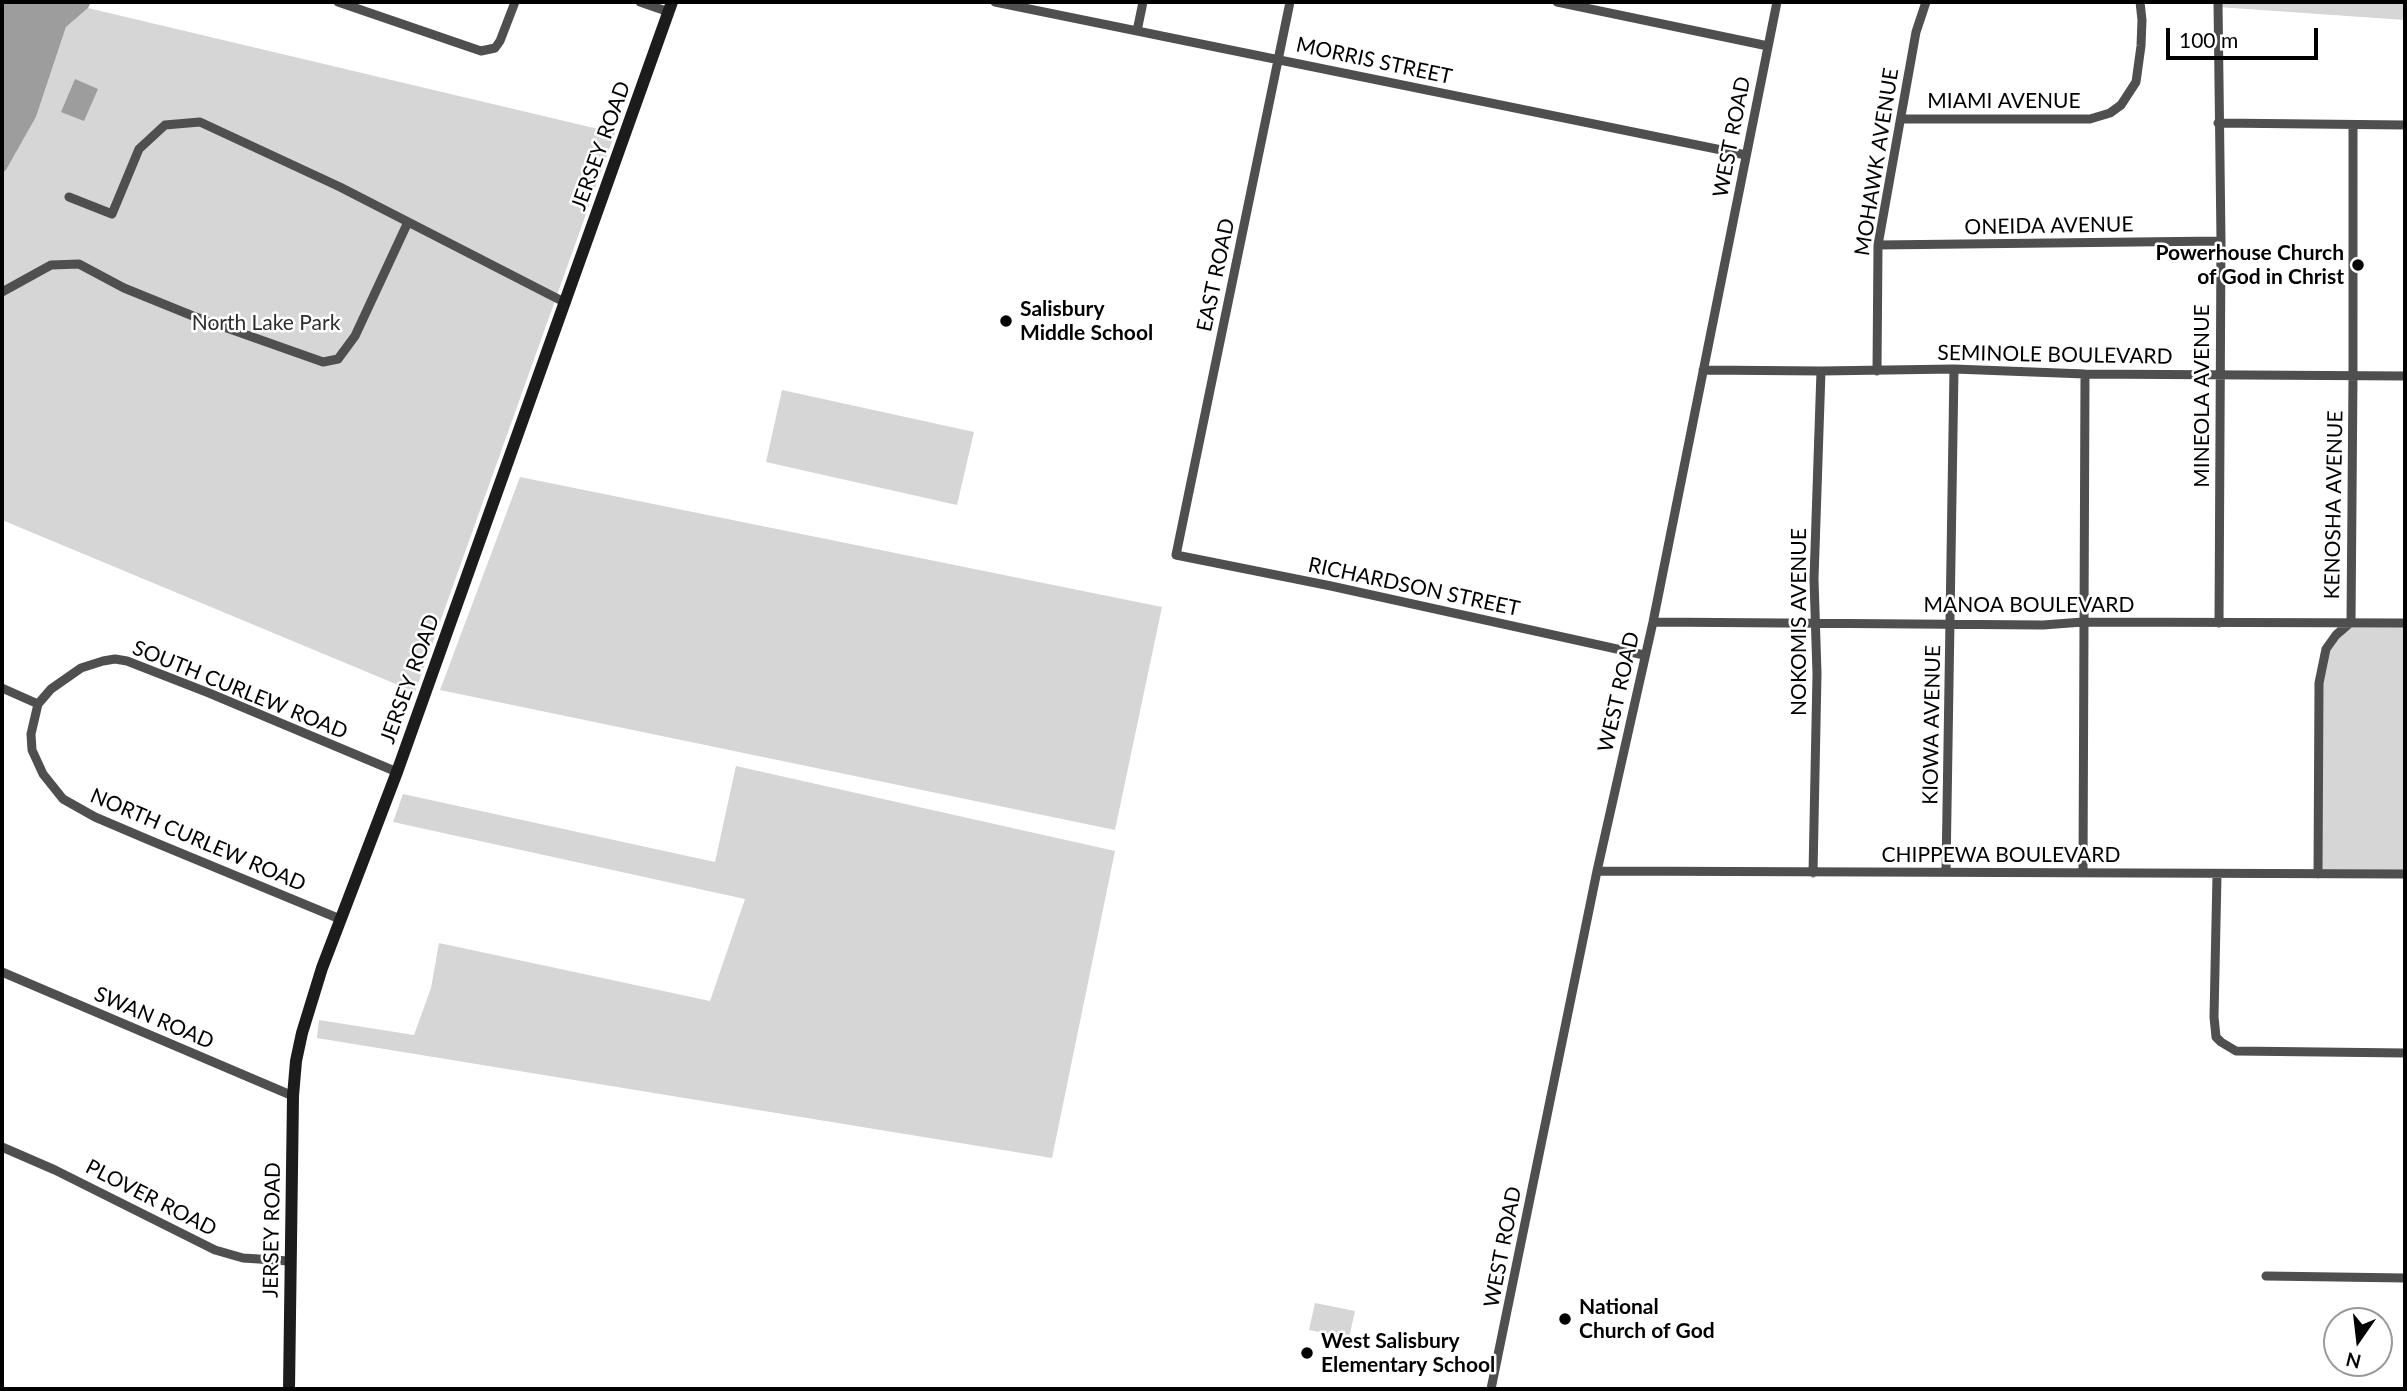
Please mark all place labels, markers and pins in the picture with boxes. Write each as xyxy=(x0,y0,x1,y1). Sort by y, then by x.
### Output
place label: Powerhouse Church of God in Christ xyxy=(2156,240,2344,290)
marker: Powerhouse Church of God in Christ xyxy=(2350,257,2366,273)
place label: Salisbury Middle School xyxy=(1020,296,1153,346)
marker: Salisbury Middle School xyxy=(998,313,1014,329)
place label: National Church of God xyxy=(1579,1294,1715,1344)
marker: National Church of God xyxy=(1557,1311,1573,1327)
place label: West Salisbury Elementary School xyxy=(1321,1328,1495,1378)
marker: West Salisbury Elementary School xyxy=(1299,1345,1315,1361)

